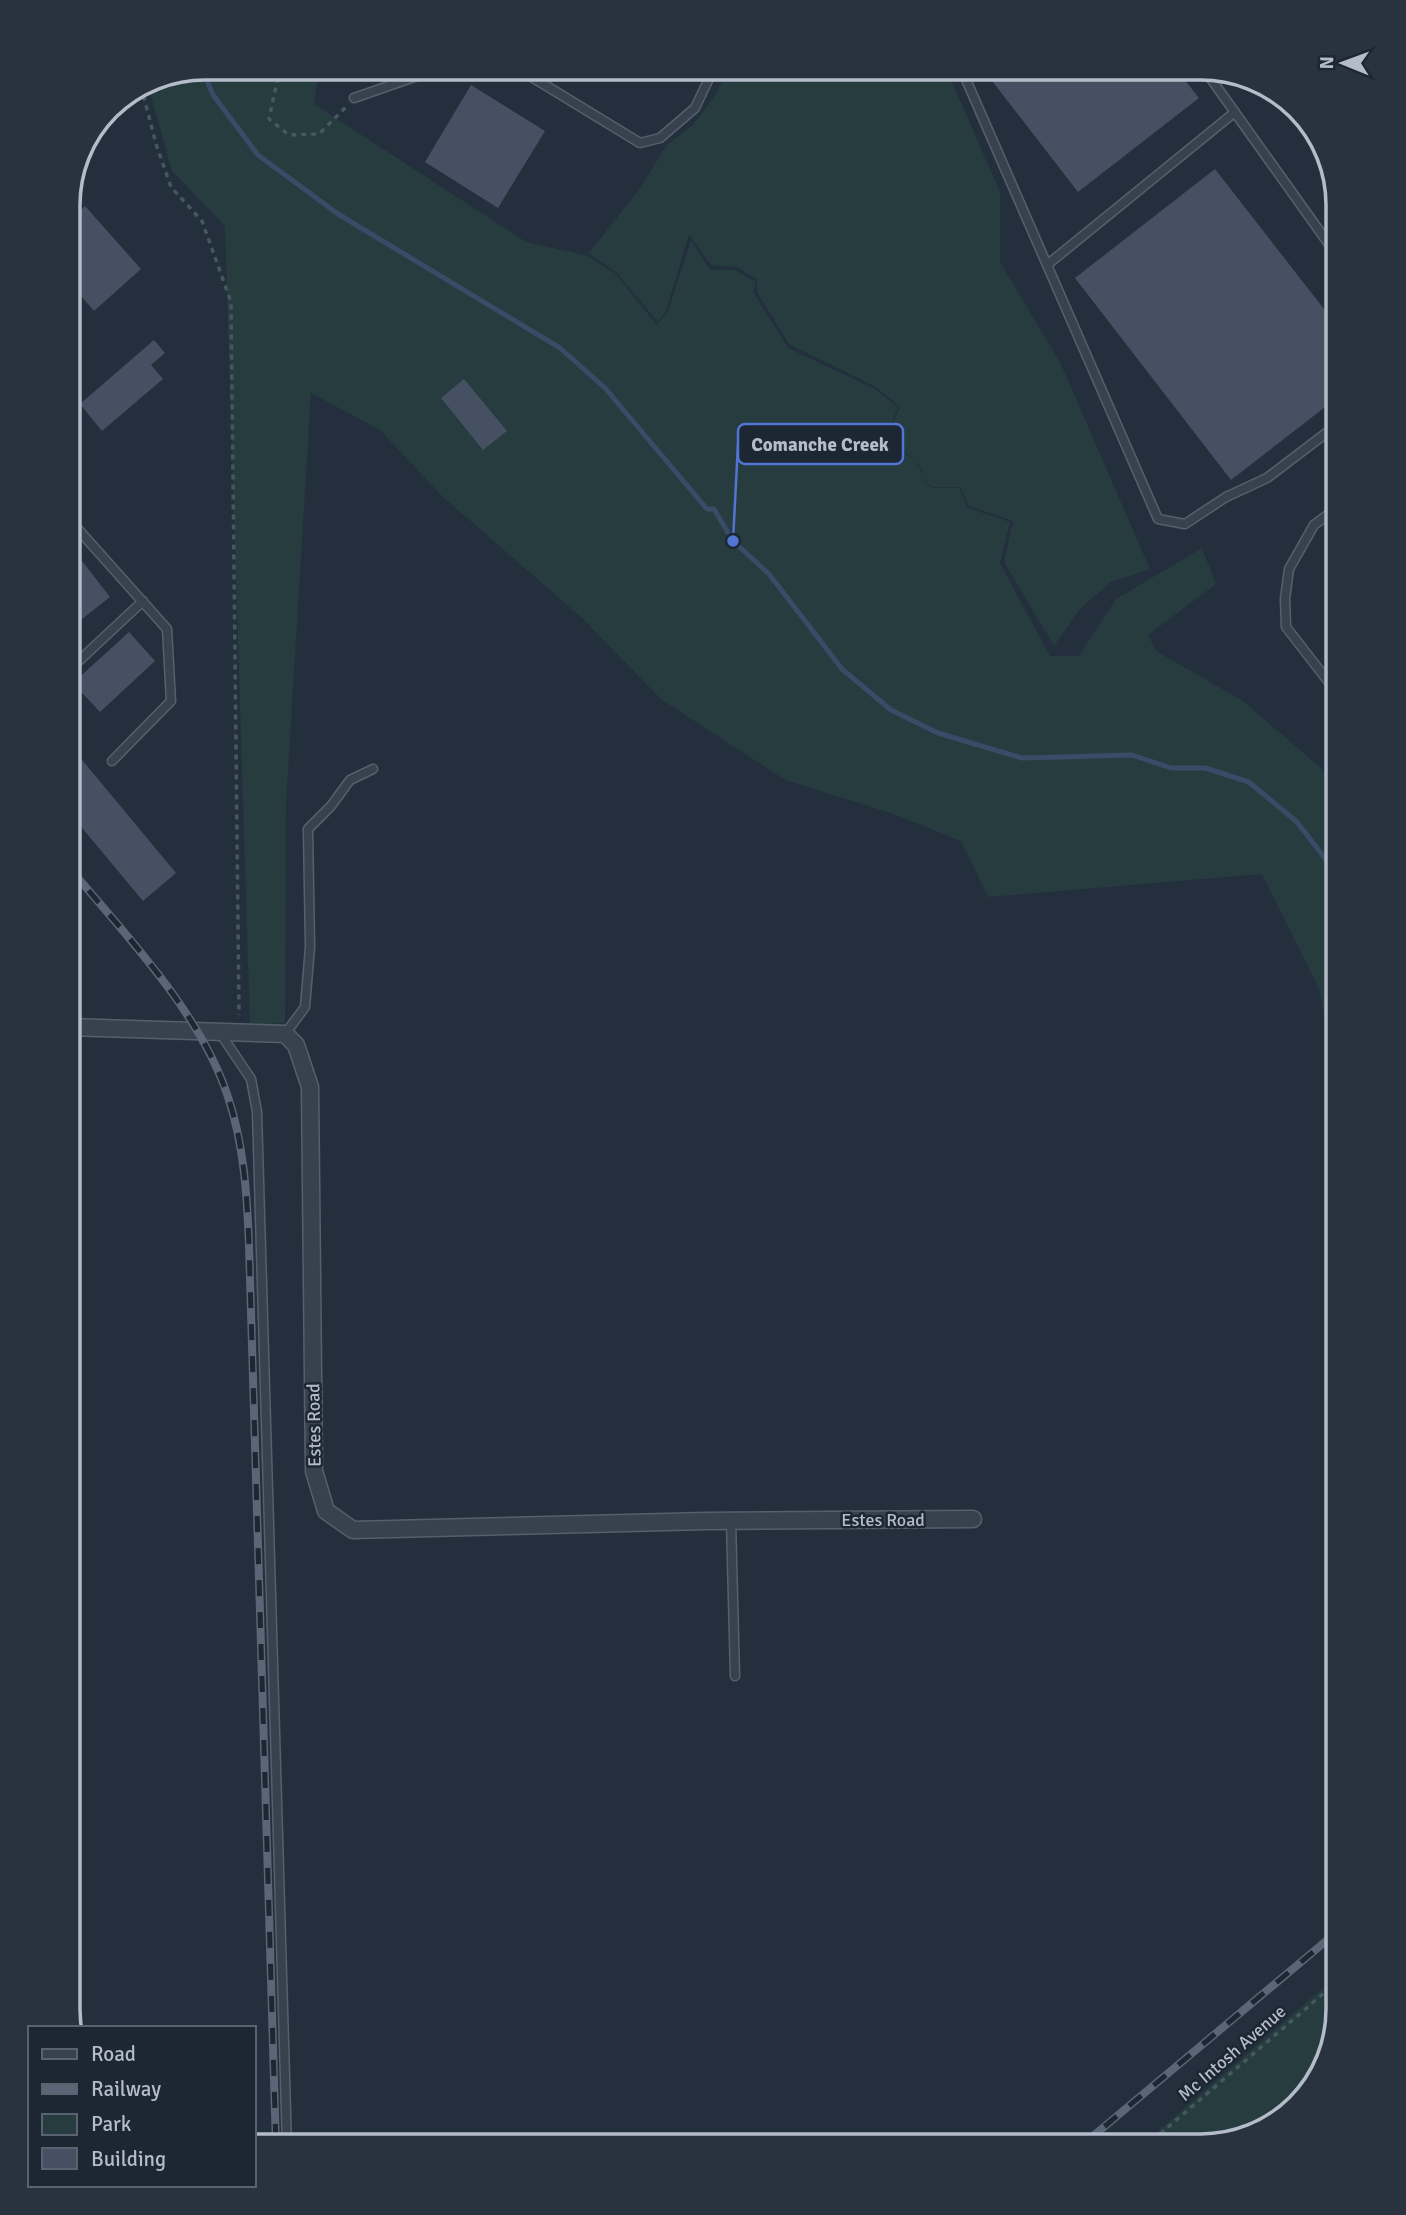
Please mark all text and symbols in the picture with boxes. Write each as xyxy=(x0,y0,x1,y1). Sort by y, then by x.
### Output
north arrow xyxy=(1308,28,1378,98)
text: N xyxy=(1315,56,1339,70)
callout: Comanche Creek xyxy=(738,424,903,464)
text: Comanche Creek xyxy=(751,433,889,457)
street label: Estes Road xyxy=(302,1383,326,1467)
street label: Estes Road xyxy=(841,1509,925,1531)
street label: Mc Intosh Avenue xyxy=(1174,2000,1290,2106)
legend xyxy=(28,2026,256,2187)
text: Road xyxy=(91,2041,136,2067)
text: Railway xyxy=(91,2076,161,2102)
text: Park xyxy=(91,2111,132,2137)
text: Building xyxy=(91,2146,166,2172)

